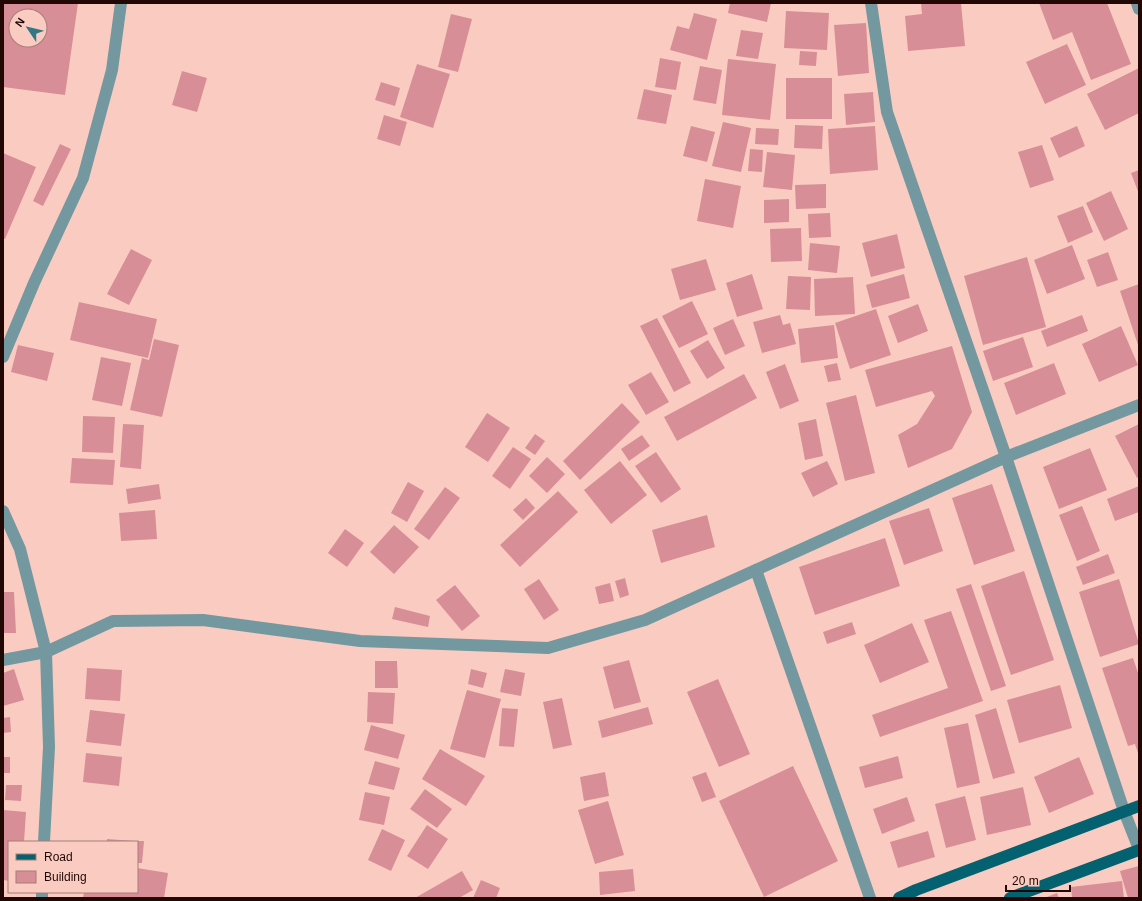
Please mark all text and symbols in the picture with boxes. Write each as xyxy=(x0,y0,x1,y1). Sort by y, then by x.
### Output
north arrow xyxy=(8,8,48,48)
text: N xyxy=(13,16,27,29)
legend xyxy=(8,841,138,893)
text: Road xyxy=(44,850,73,864)
scale bar xyxy=(1006,867,1070,893)
text: Building xyxy=(44,870,87,884)
text: 20 m xyxy=(1012,874,1039,888)

